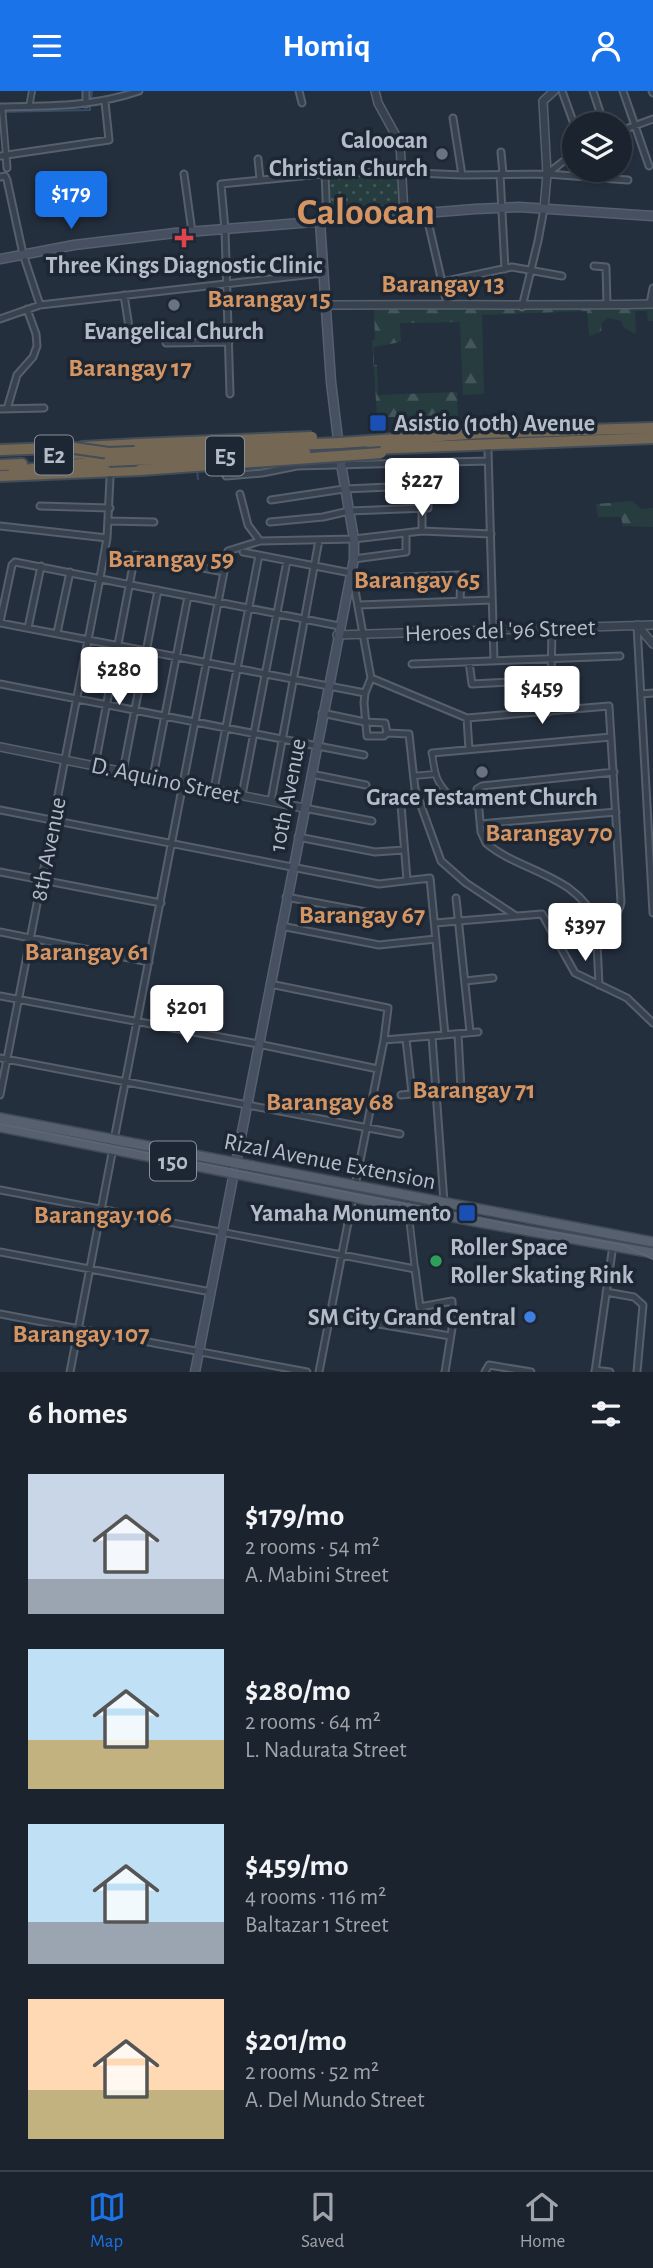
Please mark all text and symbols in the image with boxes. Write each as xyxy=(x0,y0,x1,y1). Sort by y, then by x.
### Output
icon: menu xyxy=(28,27,66,65)
icon: person xyxy=(587,27,625,65)
text: Homiq xyxy=(282,30,371,62)
map controls xyxy=(562,112,632,182)
button: layers xyxy=(562,112,632,182)
place label: Caloocan Christian Church xyxy=(269,129,428,181)
marker: Caloocan Christian Church xyxy=(434,146,450,162)
pin: $179 xyxy=(30,171,112,231)
text: $179 xyxy=(51,182,91,205)
district label: Caloocan xyxy=(297,194,435,232)
marker: Three Kings Diagnostic Clinic xyxy=(174,228,194,248)
place label: Three Kings Diagnostic Clinic xyxy=(45,254,323,278)
district label: Barangay 13 xyxy=(381,271,505,297)
district label: Barangay 15 xyxy=(207,286,331,312)
marker: Evangelical Church xyxy=(166,297,182,313)
place label: Evangelical Church xyxy=(84,320,264,344)
district label: Barangay 17 xyxy=(68,355,192,381)
place label: Asistio (10th) Avenue xyxy=(394,412,595,436)
marker: Asistio (10th) Avenue xyxy=(368,413,388,433)
road number: E2 xyxy=(35,435,73,475)
road number: E5 xyxy=(206,437,244,475)
pin: $227 xyxy=(381,459,463,518)
text: $227 xyxy=(401,469,443,492)
district label: Barangay 59 xyxy=(108,546,234,572)
district label: Barangay 65 xyxy=(354,567,480,593)
street label: Heroes del '96 Street xyxy=(404,616,596,646)
pin: $280 xyxy=(78,647,160,707)
text: $280 xyxy=(97,658,141,681)
pin: $459 xyxy=(501,667,583,726)
text: $459 xyxy=(521,677,563,700)
street label: 10th Avenue xyxy=(265,736,311,854)
street label: D. Aquino Street xyxy=(89,753,243,809)
marker: Grace Testament Church xyxy=(474,764,490,780)
place label: Grace Testament Church xyxy=(366,786,598,810)
street label: 8th Avenue xyxy=(27,795,71,903)
district label: Barangay 70 xyxy=(485,820,613,846)
district label: Barangay 67 xyxy=(299,902,425,928)
pin: $397 xyxy=(544,903,626,963)
text: $397 xyxy=(564,914,606,937)
district label: Barangay 61 xyxy=(25,939,149,965)
pin: $201 xyxy=(146,985,228,1045)
text: $201 xyxy=(166,996,208,1019)
district label: Barangay 71 xyxy=(412,1077,536,1103)
district label: Barangay 68 xyxy=(266,1089,394,1115)
street label: Rizal Avenue Extension xyxy=(222,1130,438,1194)
road number: 150 xyxy=(150,1141,196,1181)
district label: Barangay 106 xyxy=(34,1202,172,1228)
place label: Yamaha Monumento xyxy=(250,1202,451,1226)
marker: Yamaha Monumento xyxy=(457,1203,477,1223)
place label: Roller Space Roller Skating Rink xyxy=(450,1236,634,1288)
marker: Roller Space Roller Skating Rink xyxy=(428,1253,444,1269)
place label: SM City Grand Central xyxy=(308,1306,516,1330)
marker: SM City Grand Central xyxy=(522,1309,538,1325)
district label: Barangay 107 xyxy=(13,1321,150,1347)
icon: filters xyxy=(587,1395,625,1433)
text: 6 homes xyxy=(28,1399,128,1429)
text: $179/mo xyxy=(245,1501,344,1531)
icon: home xyxy=(84,1502,168,1586)
text: 2 rooms · 54 m² xyxy=(245,1536,380,1559)
text: A. Mabini Street xyxy=(245,1564,389,1587)
text: $280/mo xyxy=(245,1676,351,1706)
icon: home xyxy=(84,1677,168,1761)
text: 2 rooms · 64 m² xyxy=(245,1711,381,1734)
text: L. Nadurata Street xyxy=(245,1739,407,1762)
text: $459/mo xyxy=(245,1851,349,1881)
icon: home xyxy=(84,1852,168,1936)
text: 4 rooms · 116 m² xyxy=(245,1886,386,1909)
text: Baltazar 1 Street xyxy=(245,1914,389,1937)
text: $201/mo xyxy=(245,2026,347,2056)
icon: home xyxy=(84,2027,168,2111)
text: 2 rooms · 52 m² xyxy=(245,2061,379,2084)
text: A. Del Mundo Street xyxy=(245,2089,425,2112)
tab: Map xyxy=(88,2188,126,2253)
tab: Saved xyxy=(301,2188,344,2253)
tab: Home xyxy=(520,2188,565,2253)

